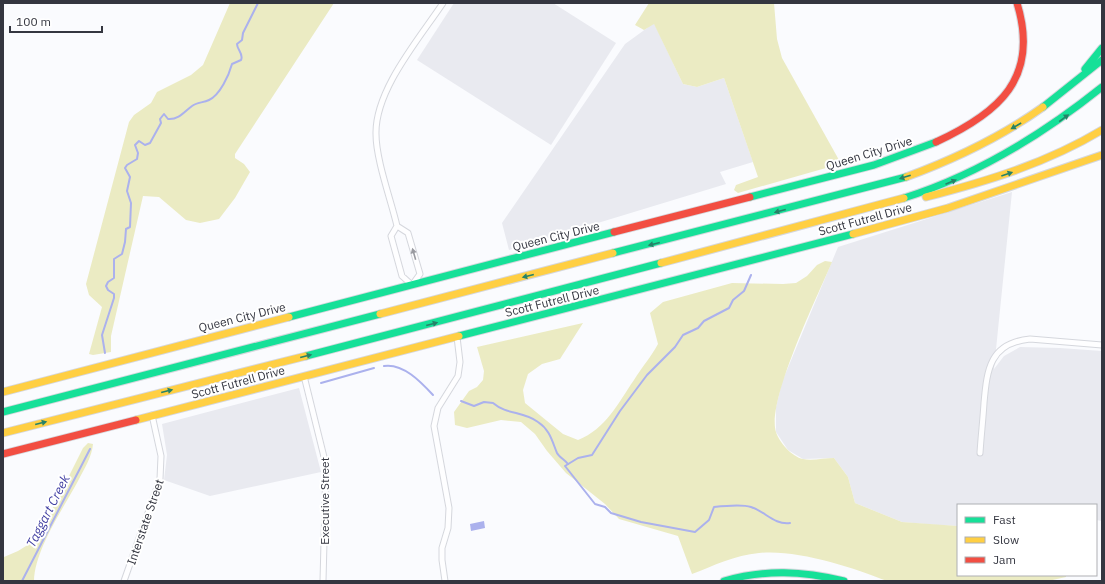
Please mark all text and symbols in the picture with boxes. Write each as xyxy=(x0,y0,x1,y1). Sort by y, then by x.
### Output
scale bar xyxy=(10,8,102,34)
text: 100 m xyxy=(16,14,51,29)
one-way arrow xyxy=(1058,114,1069,122)
one-way arrow xyxy=(1010,122,1022,129)
street label: Queen City Drive xyxy=(824,133,914,173)
one-way arrow xyxy=(1001,170,1013,176)
one-way arrow xyxy=(899,174,911,180)
one-way arrow xyxy=(945,178,957,184)
street label: Scott Futrell Drive xyxy=(817,199,914,239)
one-way arrow xyxy=(774,208,786,214)
street label: Queen City Drive xyxy=(511,218,602,254)
one-way arrow xyxy=(648,241,660,247)
one-way arrow xyxy=(411,247,417,259)
one-way arrow xyxy=(522,273,534,279)
street label: Scott Futrell Drive xyxy=(503,282,601,320)
street label: Queen City Drive xyxy=(197,299,288,335)
one-way arrow xyxy=(427,321,439,327)
one-way arrow xyxy=(301,353,313,359)
street label: Scott Futrell Drive xyxy=(190,362,287,402)
one-way arrow xyxy=(161,388,173,394)
one-way arrow xyxy=(35,420,47,426)
street label: Executive Street xyxy=(317,457,332,545)
water label: Taggart Creek xyxy=(22,472,74,550)
street label: Interstate Street xyxy=(123,477,167,567)
legend xyxy=(957,504,1097,576)
text: Fast xyxy=(993,512,1016,527)
text: Slow xyxy=(993,532,1019,547)
text: Jam xyxy=(993,552,1016,567)

